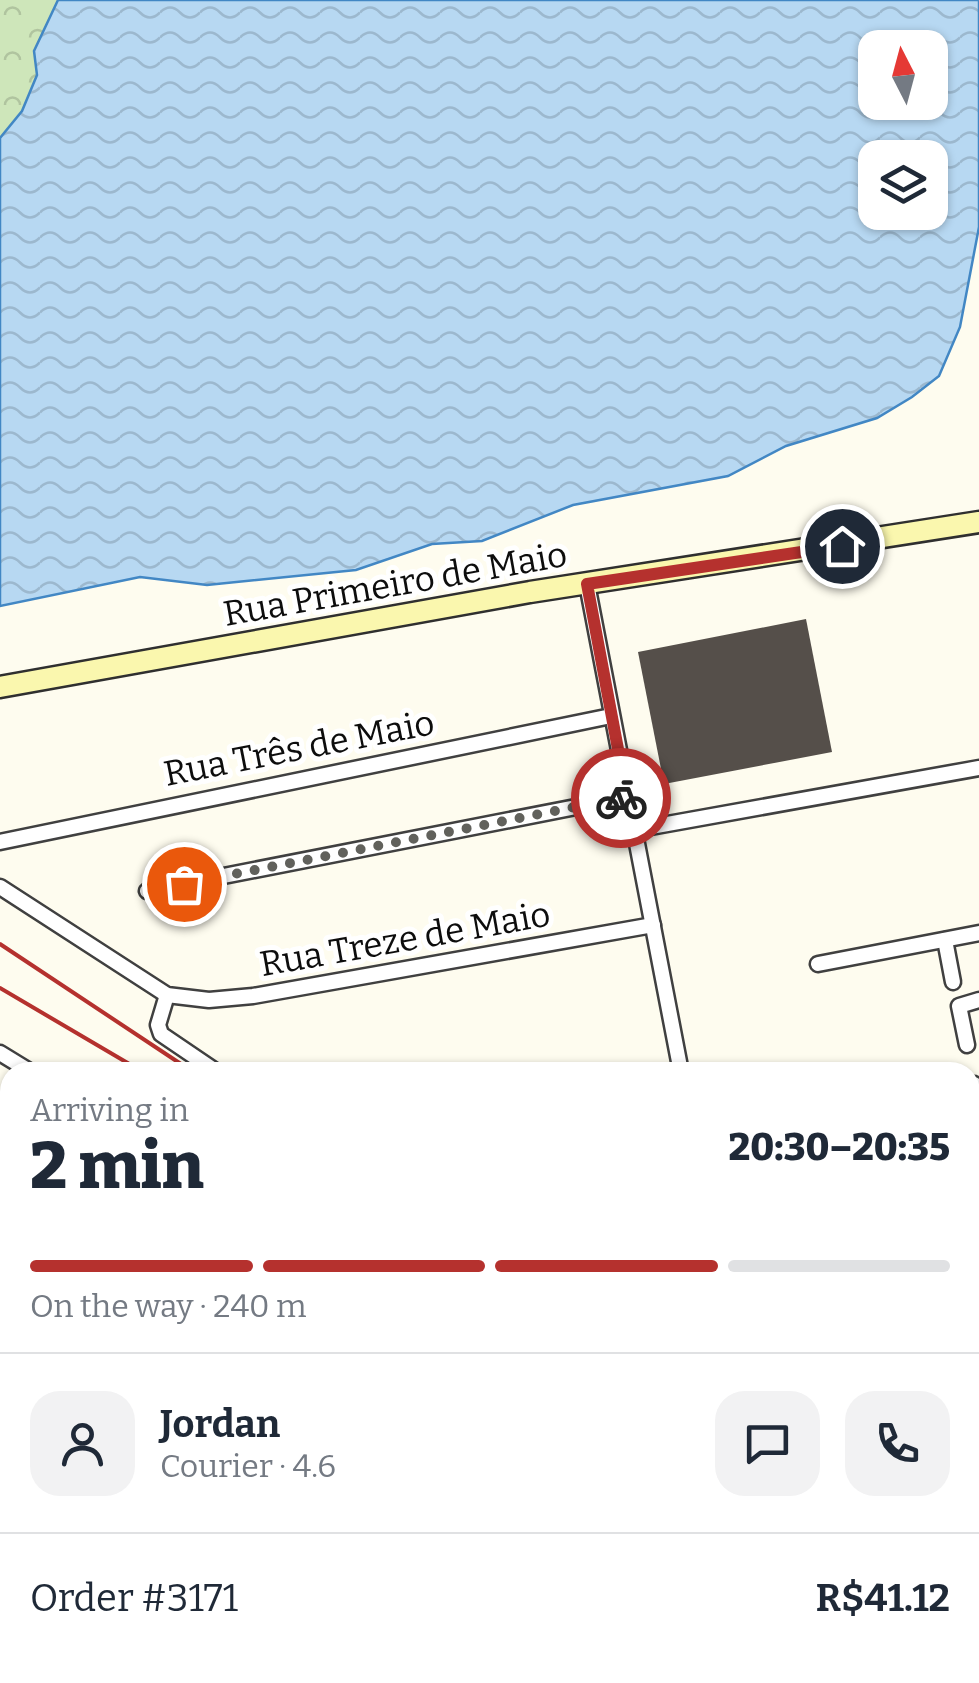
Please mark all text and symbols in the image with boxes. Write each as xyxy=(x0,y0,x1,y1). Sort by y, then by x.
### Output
north arrow xyxy=(858,30,948,120)
map controls xyxy=(858,30,948,230)
button: layers xyxy=(858,140,948,230)
pin xyxy=(800,504,885,589)
icon: home xyxy=(815,519,870,574)
street label: Rua Primeiro de Maio xyxy=(220,533,570,635)
street label: Rua Três de Maio xyxy=(160,701,438,795)
courier xyxy=(571,748,671,848)
icon: bike xyxy=(594,771,649,826)
pin xyxy=(142,842,227,927)
icon: bag xyxy=(157,857,212,912)
street label: Rua Treze de Maio xyxy=(257,893,553,985)
text: Arriving in xyxy=(30,1091,189,1129)
text: 20:30–20:35 xyxy=(728,1124,950,1170)
text: 2 min xyxy=(30,1127,204,1205)
text: On the way · 240 m xyxy=(30,1287,307,1325)
button: person xyxy=(30,1391,135,1496)
button: chat xyxy=(715,1391,820,1496)
button: phone xyxy=(845,1391,950,1496)
text: Jordan xyxy=(160,1401,280,1447)
text: Courier · 4.6 xyxy=(160,1447,336,1485)
text: Order #3171 xyxy=(30,1575,238,1621)
text: R$41.12 xyxy=(816,1575,950,1621)

